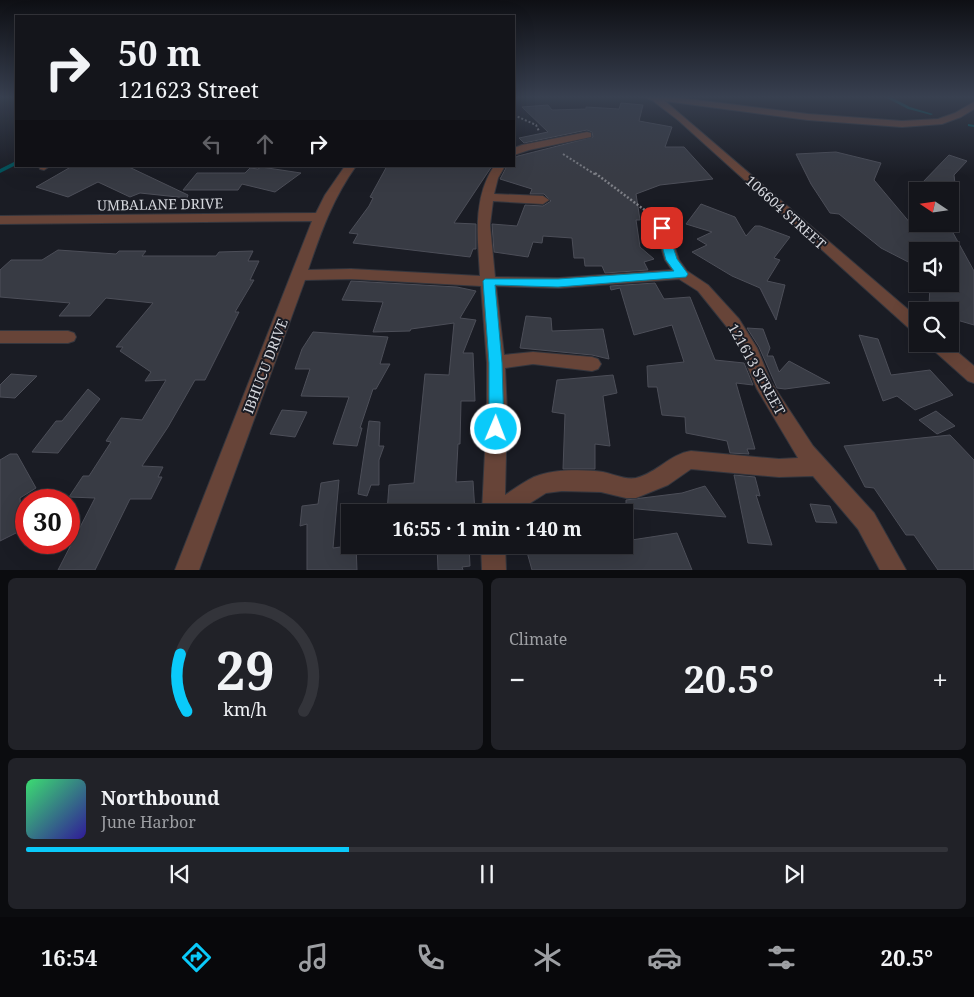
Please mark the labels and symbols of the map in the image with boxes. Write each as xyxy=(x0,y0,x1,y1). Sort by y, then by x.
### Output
street label: 106604 STREET xyxy=(742,171,830,253)
north arrow xyxy=(909,182,959,232)
street label: UMBALANE DRIVE xyxy=(97,193,224,215)
pin xyxy=(641,207,683,249)
street label: IBHUCU DRIVE xyxy=(238,315,292,416)
street label: 121613 STREET xyxy=(724,320,790,418)
position arrow xyxy=(469,402,521,454)
speed limit sign: 30 xyxy=(15,489,80,554)

